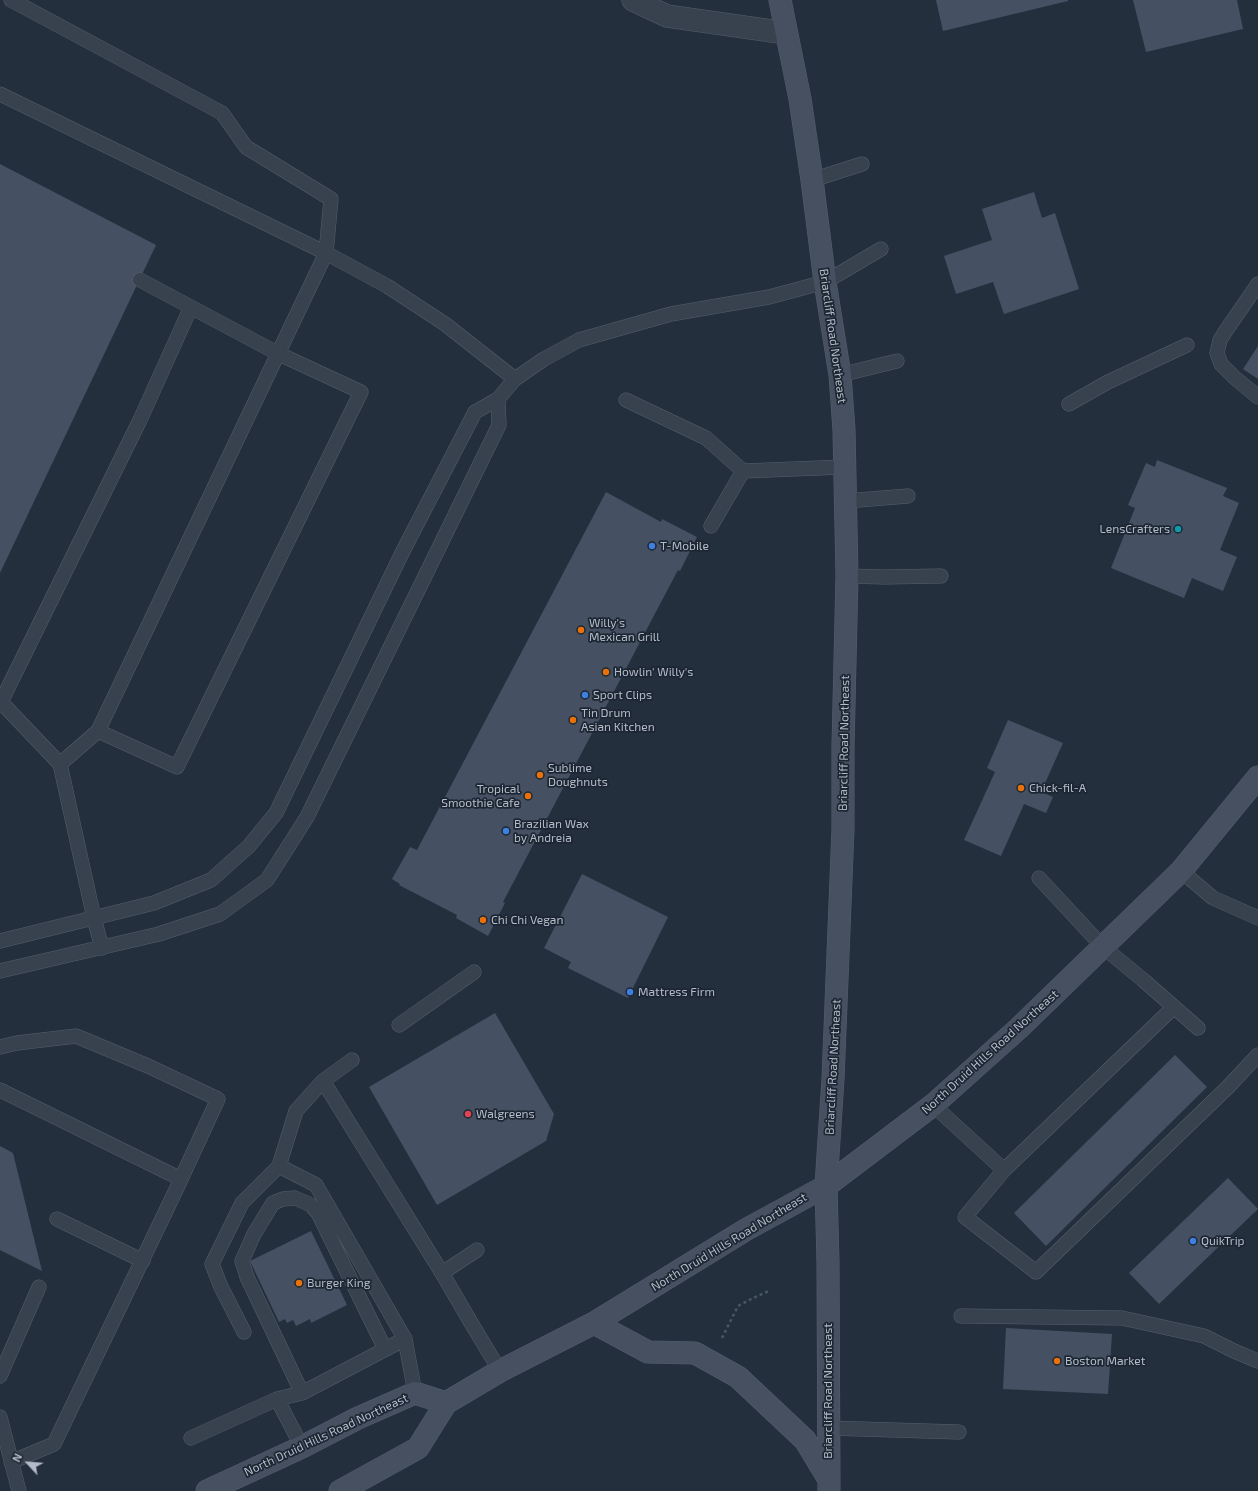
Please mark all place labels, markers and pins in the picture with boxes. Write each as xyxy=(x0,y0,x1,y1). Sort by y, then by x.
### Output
place label: LensCrafters xyxy=(1100,522,1170,536)
marker: LensCrafters xyxy=(1173,524,1183,534)
place label: T-Mobile xyxy=(660,539,709,553)
marker: T-Mobile xyxy=(647,541,657,551)
place label: Willy's Mexican Grill xyxy=(589,616,660,644)
marker: Willy's Mexican Grill xyxy=(576,625,586,635)
place label: Howlin' Willy's xyxy=(614,665,693,679)
marker: Howlin' Willy's xyxy=(601,667,611,677)
place label: Sport Clips xyxy=(593,688,652,702)
marker: Sport Clips xyxy=(580,690,590,700)
place label: Tin Drum Asian Kitchen xyxy=(581,706,655,734)
marker: Tin Drum Asian Kitchen xyxy=(568,715,578,725)
place label: Sublime Doughnuts xyxy=(548,761,608,789)
marker: Sublime Doughnuts xyxy=(535,770,545,780)
place label: Chick-fil-A xyxy=(1029,781,1086,795)
place label: Tropical Smoothie Cafe xyxy=(441,782,520,810)
marker: Chick-fil-A xyxy=(1016,783,1026,793)
marker: Tropical Smoothie Cafe xyxy=(523,791,533,801)
place label: Brazilian Wax by Andreia xyxy=(514,817,589,845)
marker: Brazilian Wax by Andreia xyxy=(501,826,511,836)
place label: Chi Chi Vegan xyxy=(491,913,563,927)
marker: Chi Chi Vegan xyxy=(478,915,488,925)
place label: Mattress Firm xyxy=(638,985,715,999)
marker: Mattress Firm xyxy=(625,987,635,997)
place label: Walgreens xyxy=(476,1107,535,1121)
marker: Walgreens xyxy=(463,1109,473,1119)
place label: QuikTrip xyxy=(1201,1234,1245,1248)
marker: QuikTrip xyxy=(1188,1236,1198,1246)
place label: Burger King xyxy=(307,1276,370,1290)
marker: Burger King xyxy=(294,1278,304,1288)
place label: Boston Market xyxy=(1065,1354,1145,1368)
marker: Boston Market xyxy=(1052,1356,1062,1366)

